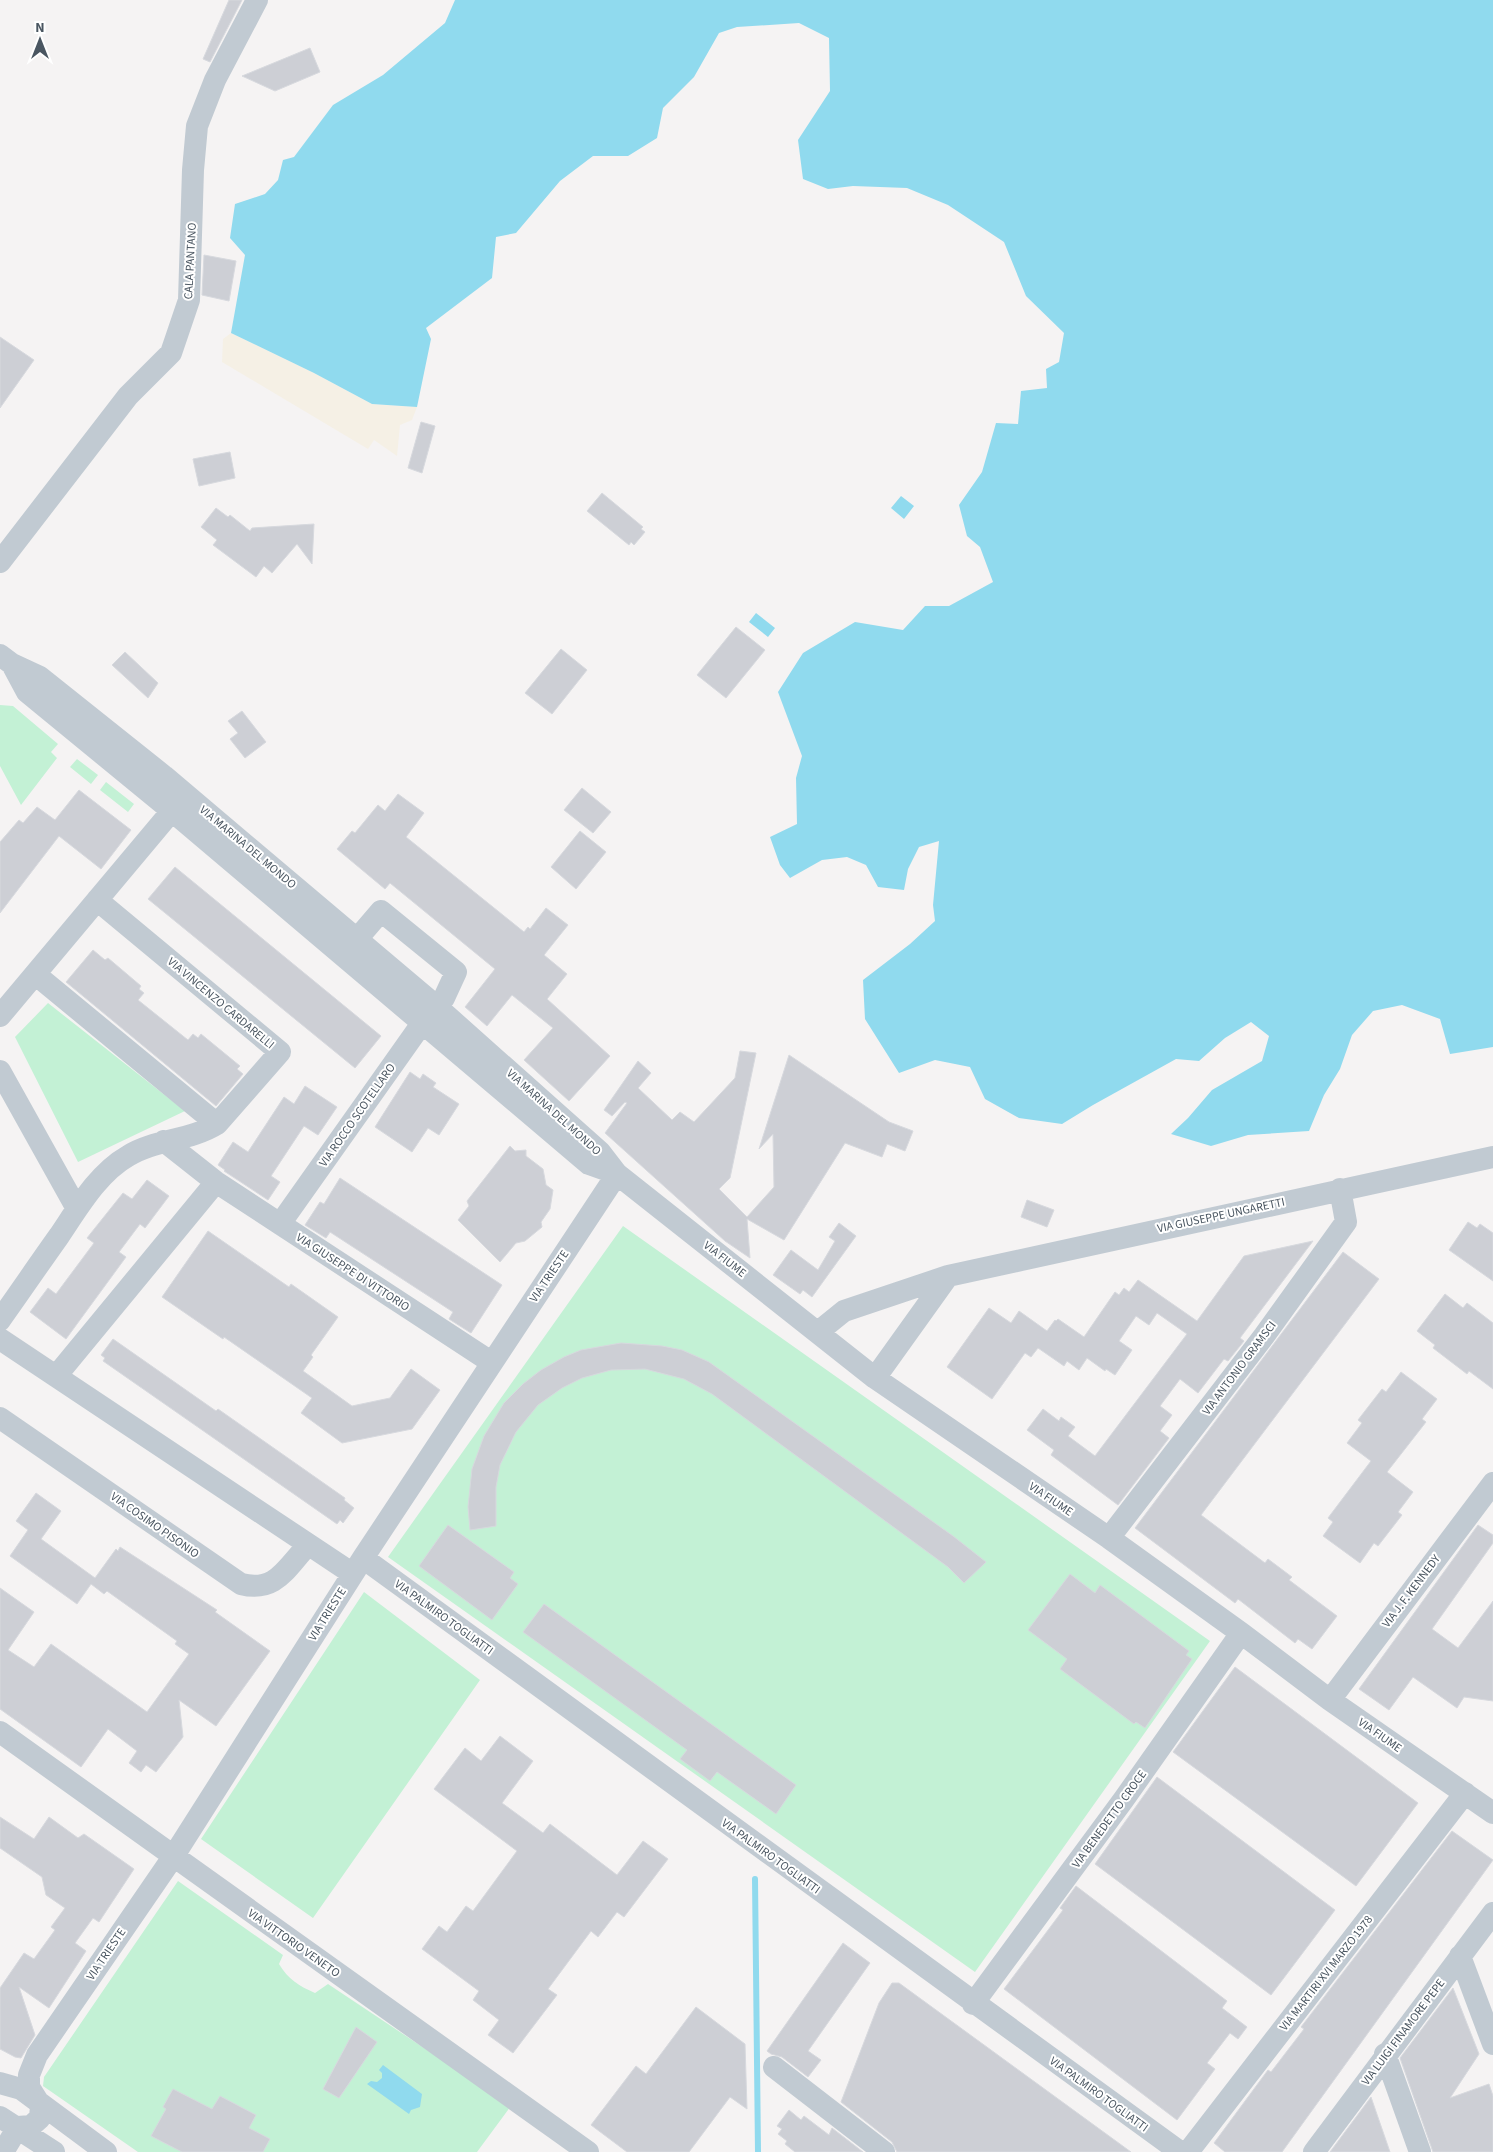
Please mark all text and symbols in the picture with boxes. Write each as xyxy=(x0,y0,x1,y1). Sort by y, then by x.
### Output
north arrow xyxy=(15,15,65,65)
text: N xyxy=(35,18,45,38)
street label: CALA PANTANO xyxy=(180,222,201,300)
street label: VIA MARINA DEL MONDO xyxy=(196,802,300,893)
street label: VIA VINCENZO CARDARELLI xyxy=(164,954,278,1053)
street label: VIA ROCCO SCOTELLARO xyxy=(315,1060,400,1170)
street label: VIA MARINA DEL MONDO xyxy=(503,1065,605,1159)
street label: VIA GIUSEPPE UNGARETTI xyxy=(1156,1194,1286,1237)
street label: VIA GIUSEPPE DI VITTORIO xyxy=(293,1229,413,1316)
street label: VIA FIUME xyxy=(700,1237,750,1282)
street label: VIA TRIESTE xyxy=(526,1247,573,1306)
street label: VIA ANTONIO GRAMSCI xyxy=(1198,1318,1280,1419)
street label: VIA FIUME xyxy=(1025,1478,1076,1520)
street label: VIA COSIMO PISONIO xyxy=(107,1488,202,1562)
street label: VIA J. F. KENNEDY xyxy=(1378,1551,1445,1631)
street label: VIA PALMIRO TOGLIATTI xyxy=(391,1576,497,1659)
street label: VIA TRIESTE xyxy=(304,1584,351,1644)
street label: VIA FIUME xyxy=(1354,1714,1405,1757)
street label: VIA BENEDETTO CROCE xyxy=(1068,1767,1151,1872)
street label: VIA PALMIRO TOGLIATTI xyxy=(718,1815,824,1898)
street label: VIA VITTORIO VENETO xyxy=(244,1905,343,1982)
street label: VIA MARTIRI XVI MARZO 1978 xyxy=(1276,1912,1377,2035)
street label: VIA TRIESTE xyxy=(83,1925,130,1984)
street label: VIA LUIGI FINAMORE PEPE xyxy=(1358,1975,1449,2089)
street label: VIA PALMIRO TOGLIATTI xyxy=(1046,2053,1152,2136)

